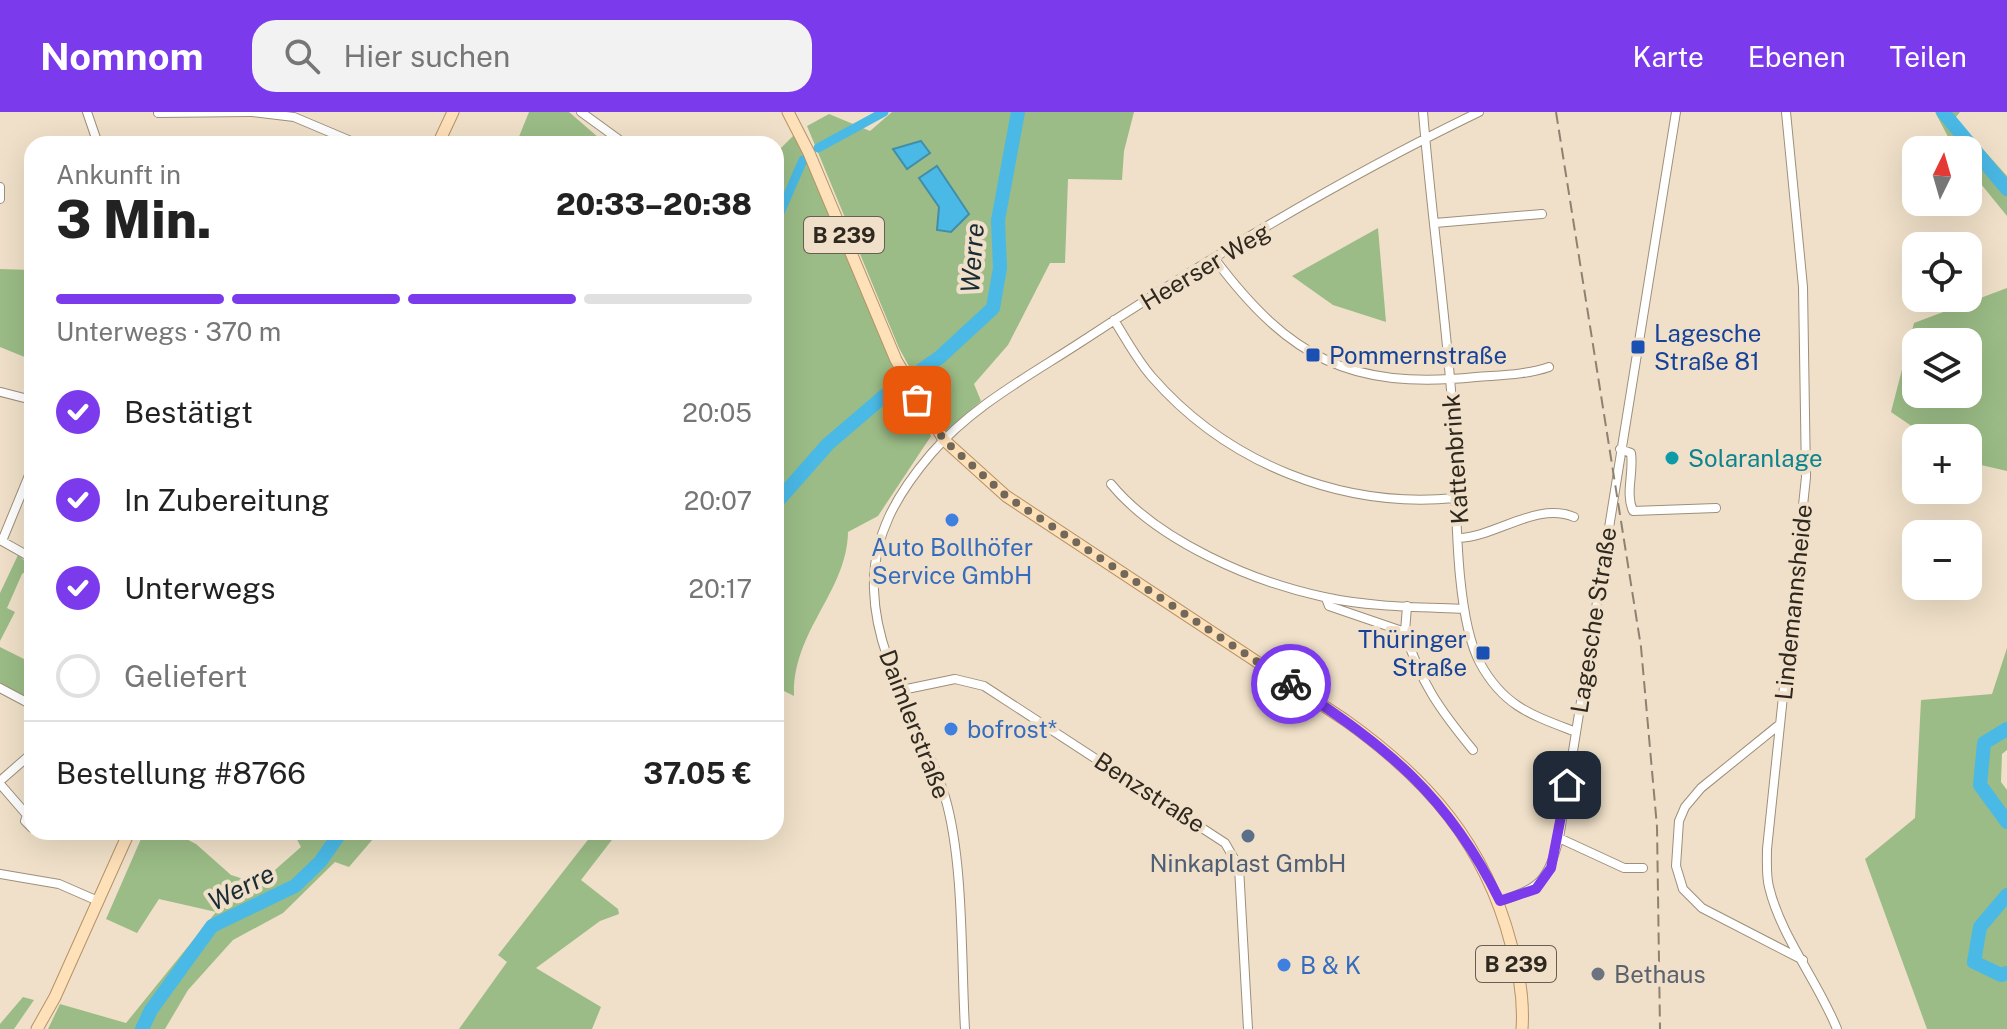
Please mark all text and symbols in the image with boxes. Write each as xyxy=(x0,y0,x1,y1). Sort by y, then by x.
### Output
search box xyxy=(252,20,812,92)
text: Nomnom xyxy=(40,34,204,79)
icon: search xyxy=(280,34,324,78)
text: Hier suchen xyxy=(344,38,510,74)
text: Karte xyxy=(1633,40,1704,73)
text: Ebenen xyxy=(1748,40,1846,73)
text: Teilen xyxy=(1890,40,1967,73)
north arrow xyxy=(1902,136,1982,216)
map controls xyxy=(1902,136,1982,600)
text: Ankunft in xyxy=(56,159,181,190)
text: 20:33–20:38 xyxy=(556,186,752,222)
text: 3 Min. xyxy=(56,189,212,250)
road number: B 239 xyxy=(804,217,884,253)
street label: Heerser Weg xyxy=(1135,217,1275,315)
water label: Werre xyxy=(954,222,990,294)
button: locate xyxy=(1902,232,1982,312)
text: Unterwegs · 370 m xyxy=(56,316,281,347)
place label: Lagesche Straße 81 xyxy=(1654,319,1761,375)
button: layers xyxy=(1902,328,1982,408)
marker: Lagesche Straße 81 xyxy=(1629,338,1647,356)
place label: Pommernstraße xyxy=(1329,341,1507,369)
marker: Pommernstraße xyxy=(1304,346,1322,364)
pin xyxy=(883,366,951,434)
icon: bag xyxy=(895,378,939,422)
icon: check xyxy=(56,390,100,434)
street label: Kattenbrink xyxy=(1436,393,1474,525)
text: Bestätigt xyxy=(124,394,253,430)
text: 20:05 xyxy=(682,397,752,428)
button: + xyxy=(1902,424,1982,504)
place label: Solaranlage xyxy=(1688,444,1823,472)
marker: Solaranlage xyxy=(1663,449,1681,467)
icon: check xyxy=(56,478,100,522)
text: In Zubereitung xyxy=(124,482,330,518)
text: 20:07 xyxy=(684,485,752,516)
street label: Lindemannsheide xyxy=(1769,503,1817,701)
marker: Auto Bollhöfer Service GmbH xyxy=(943,511,961,529)
button: − xyxy=(1902,520,1982,600)
street label: Lagesche Straße xyxy=(1564,525,1622,715)
place label: Auto Bollhöfer Service GmbH xyxy=(871,533,1033,589)
icon: check xyxy=(56,566,100,610)
text: Unterwegs xyxy=(124,570,275,606)
text: 20:17 xyxy=(689,573,752,604)
place label: Thüringer Straße xyxy=(1358,625,1467,681)
courier xyxy=(1251,644,1331,724)
marker: Thüringer Straße xyxy=(1474,644,1492,662)
street label: Daimlerstraße xyxy=(874,645,956,803)
text: Geliefert xyxy=(124,658,247,694)
icon: bike xyxy=(1269,662,1313,706)
place label: bofrost* xyxy=(967,715,1057,743)
marker: bofrost* xyxy=(942,720,960,738)
street label: Benzstraße xyxy=(1089,746,1211,838)
pin xyxy=(1533,751,1601,819)
text: Bestellung #8766 xyxy=(56,755,306,791)
text: 37.05 € xyxy=(643,755,752,791)
icon: home xyxy=(1545,763,1589,807)
marker: Ninkaplast GmbH xyxy=(1239,827,1257,845)
place label: Ninkaplast GmbH xyxy=(1150,849,1347,877)
water label: Werre xyxy=(203,857,279,917)
road number: B 239 xyxy=(1476,946,1556,982)
place label: B & K xyxy=(1300,951,1361,979)
marker: B & K xyxy=(1275,956,1293,974)
place label: Bethaus xyxy=(1614,960,1706,988)
marker: Bethaus xyxy=(1589,965,1607,983)

